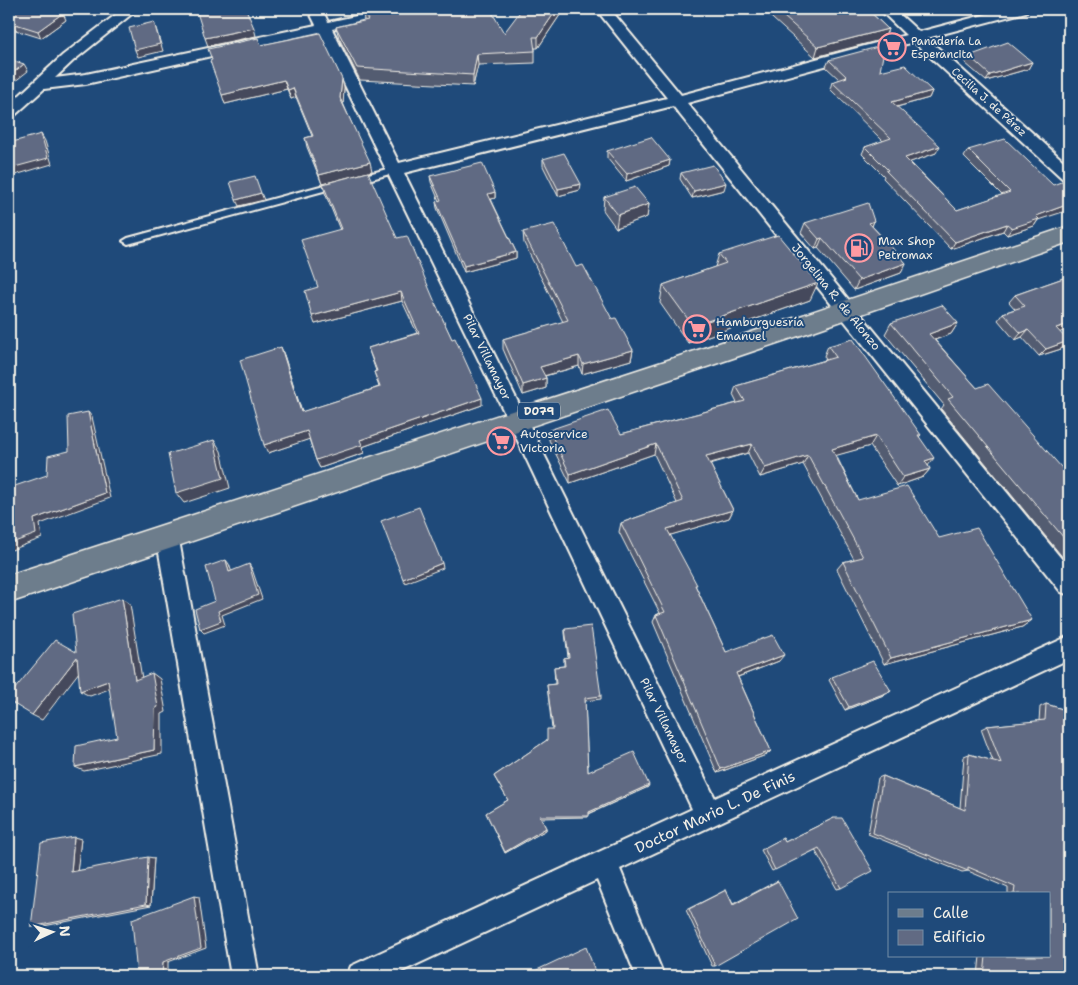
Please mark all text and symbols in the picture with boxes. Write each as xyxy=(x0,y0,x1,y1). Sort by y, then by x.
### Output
supermarket icon: Panadería La Esperancita xyxy=(877,32,907,62)
place label: Panadería La Esperancita xyxy=(911,34,981,62)
street label: Cecilia J. de Pérez xyxy=(948,64,1030,140)
fuel station icon: Max Shop Petromax xyxy=(844,233,874,263)
place label: Max Shop Petromax xyxy=(878,233,936,263)
street label: Jorgelina R. de Alonzo xyxy=(788,240,884,354)
street label: Pilar Villamayor xyxy=(459,311,515,403)
supermarket icon: Hamburguesría Emanuel xyxy=(682,314,712,344)
place label: Hamburguesría Emanuel xyxy=(716,314,804,344)
road number: D079 xyxy=(518,402,560,420)
supermarket icon: Autoservice Victoria xyxy=(486,426,516,456)
place label: Autoservice Victoria xyxy=(520,426,588,456)
street label: Pilar Villamayor xyxy=(636,675,692,767)
street label: Doctor Mario L. De Finis xyxy=(632,766,798,858)
legend xyxy=(888,892,1050,958)
text: Calle xyxy=(933,903,969,923)
north arrow xyxy=(28,908,78,958)
text: N xyxy=(56,925,74,937)
text: Edificio xyxy=(933,927,985,947)

